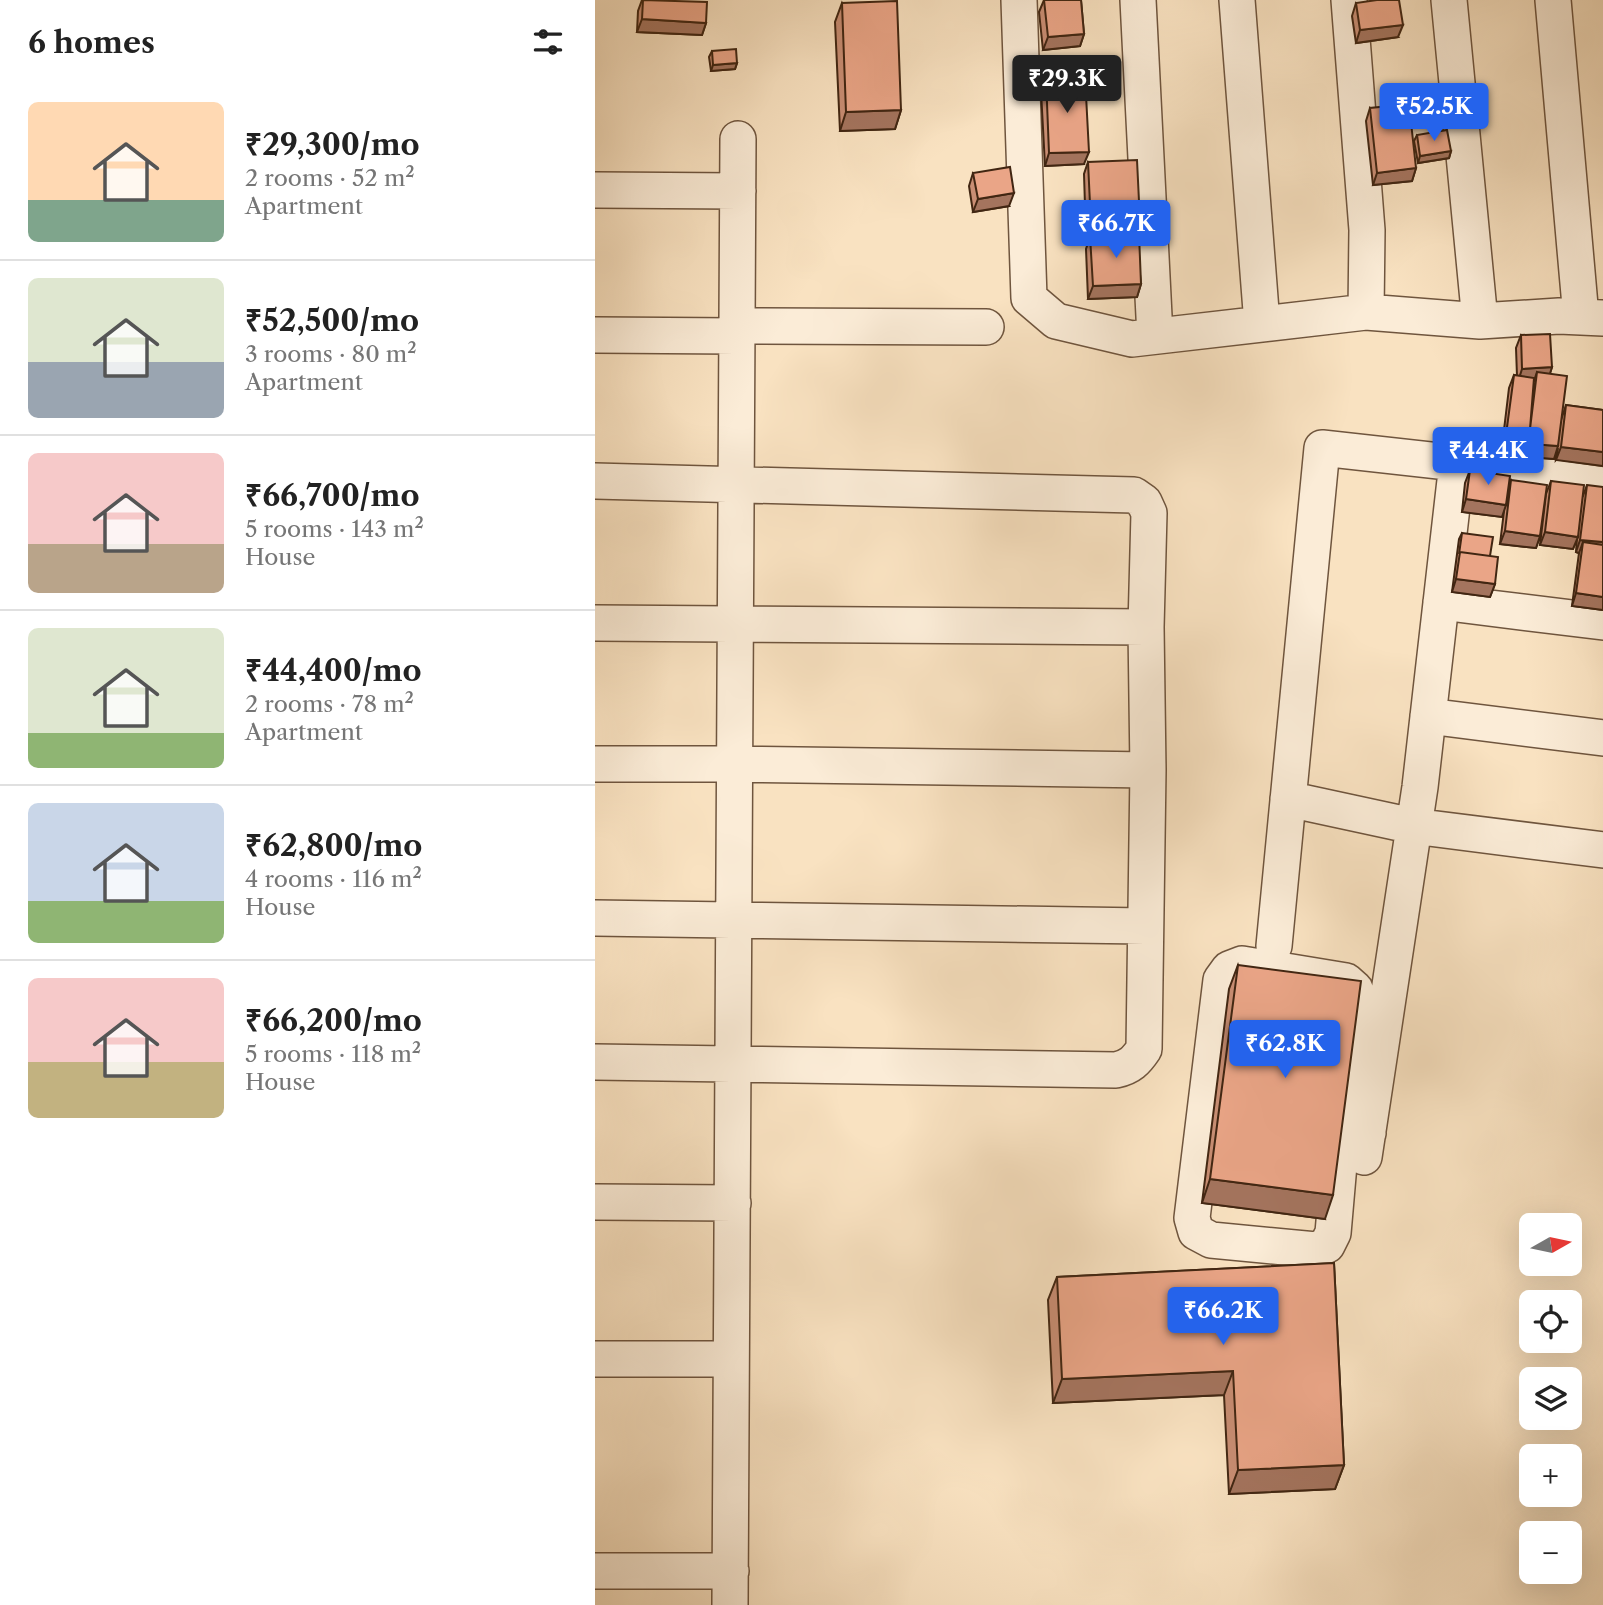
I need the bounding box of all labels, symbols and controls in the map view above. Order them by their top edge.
icon: filters [529,23,567,61]
text: 6 homes [28,24,155,61]
pin: ₹29.3K [1010,55,1124,115]
text: ₹29.3K [1028,64,1106,92]
pin: ₹52.5K [1377,83,1491,143]
text: ₹52.5K [1396,92,1472,120]
text: ₹29,300/mo [245,126,420,163]
icon: home [84,130,168,214]
text: 2 rooms · 52 m² [245,164,415,192]
text: Apartment [245,192,363,220]
pin: ₹66.7K [1059,201,1173,260]
text: ₹66.7K [1077,209,1155,237]
text: ₹52,500/mo [245,302,419,339]
icon: home [84,306,168,390]
text: 3 rooms · 80 m² [245,340,417,368]
text: Apartment [245,368,363,396]
pin: ₹44.4K [1431,428,1545,487]
text: ₹44.4K [1449,436,1527,464]
text: ₹66,700/mo [245,477,419,514]
icon: home [84,481,168,565]
text: 5 rooms · 143 m² [245,515,424,543]
text: House [245,543,315,571]
text: ₹44,400/mo [245,652,422,689]
icon: home [84,656,168,740]
text: 2 rooms · 78 m² [245,690,414,718]
text: Apartment [245,718,363,746]
text: ₹62,800/mo [245,827,422,864]
icon: home [84,831,168,915]
text: 4 rooms · 116 m² [245,865,422,893]
text: House [245,893,315,921]
text: ₹66,200/mo [245,1002,422,1039]
icon: home [84,1006,168,1090]
pin: ₹62.8K [1228,1020,1342,1080]
text: ₹62.8K [1245,1029,1325,1057]
text: 5 rooms · 118 m² [245,1040,421,1068]
text: House [245,1068,315,1096]
north arrow [1519,1213,1582,1276]
map controls [1519,1213,1582,1584]
pin: ₹66.2K [1166,1288,1280,1347]
button: locate [1519,1290,1582,1353]
text: ₹66.2K [1184,1296,1262,1324]
button: layers [1519,1367,1582,1430]
button: + [1519,1444,1582,1507]
button: − [1519,1521,1582,1584]

